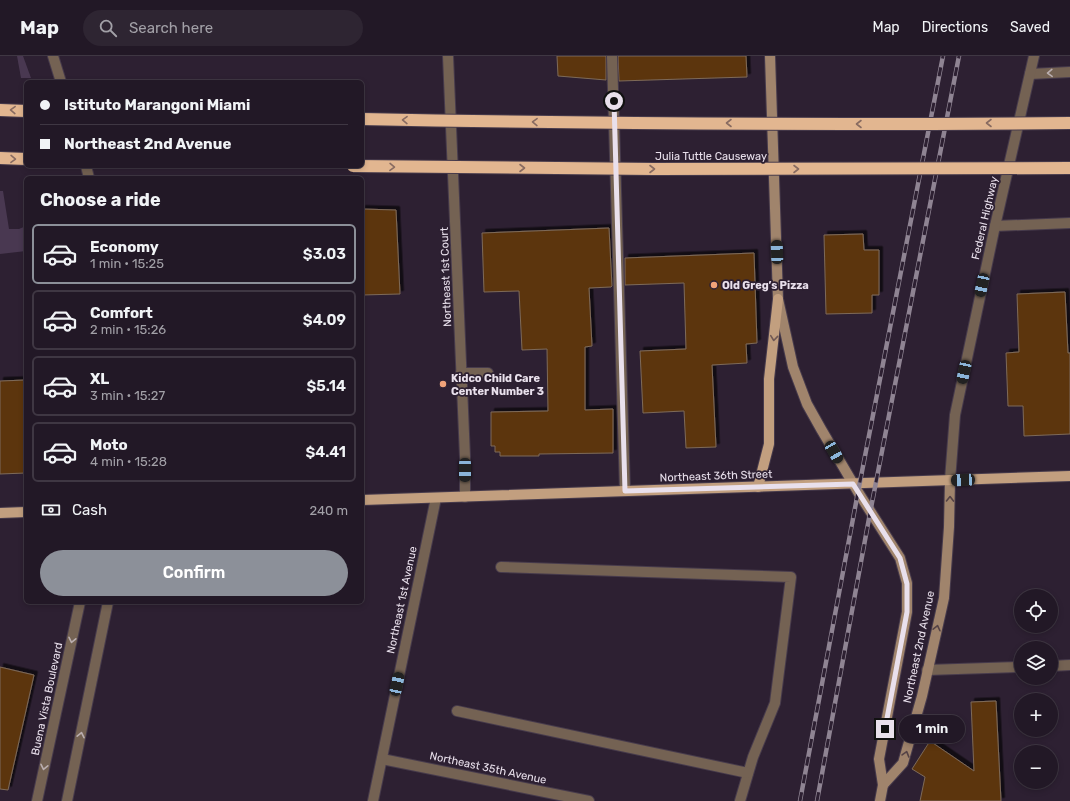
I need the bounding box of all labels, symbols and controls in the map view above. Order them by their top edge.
search box [83,10,363,46]
text: Map [20,16,59,39]
icon: search [97,17,119,39]
text: Search here [129,19,213,37]
text: Map [873,19,900,36]
text: Directions [922,19,988,36]
text: Saved [1010,19,1050,36]
one-way arrow [1047,69,1053,77]
route start [605,92,623,110]
text: Istituto Marangoni Miami [64,96,250,114]
one-way arrow [10,106,16,114]
one-way arrow [402,115,408,124]
one-way arrow [532,117,538,126]
one-way arrow [726,119,732,127]
one-way arrow [986,119,992,127]
one-way arrow [856,120,862,128]
text: Northeast 2nd Avenue [64,135,231,153]
street label: Julia Tuttle Causeway [655,150,767,163]
one-way arrow [10,154,16,163]
one-way arrow [389,163,395,171]
one-way arrow [519,164,525,172]
one-way arrow [649,165,655,173]
one-way arrow [793,165,799,173]
street label: Federal Highway [969,175,1001,261]
text: Choose a ride [40,189,161,211]
street label: Northeast 1st Court [438,226,454,327]
icon: car [42,236,78,272]
text: Economy [90,238,159,256]
car [771,240,783,264]
text: $3.03 [303,245,346,263]
text: 1 min · 15:25 [90,256,164,271]
car [974,272,990,298]
place label: Old Greg’s Pizza [722,279,809,292]
marker: Old Greg’s Pizza [709,280,719,290]
icon: car [42,302,78,338]
text: Comfort [90,304,153,322]
text: $4.09 [303,311,346,329]
text: 2 min · 15:26 [90,322,166,337]
one-way arrow [770,335,779,341]
car [956,359,972,385]
icon: car [42,368,78,404]
text: XL [90,370,109,388]
place label: Kidco Child Care Center Number 3 [451,372,544,398]
text: $5.14 [306,377,346,395]
marker: Kidco Child Care Center Number 3 [438,379,448,389]
text: 3 min · 15:27 [90,388,165,403]
icon: car [42,434,78,470]
text: Moto [90,436,128,454]
car [823,439,845,465]
text: $4.41 [305,443,346,461]
text: 4 min · 15:28 [90,454,167,469]
car [459,458,471,482]
street label: Northeast 36th Street [659,468,773,484]
car [951,473,975,487]
one-way arrow [946,496,954,502]
icon: cash [40,499,62,521]
text: Cash [72,501,107,519]
text: 240 m [309,503,348,518]
street label: Northeast 1st Avenue [384,545,420,655]
button: Confirm [40,550,348,596]
map controls [1014,589,1058,789]
button: locate [1014,589,1058,633]
street label: Northeast 2nd Avenue [901,590,937,704]
one-way arrow [932,625,940,631]
one-way arrow [68,637,76,643]
street label: Buena Vista Boulevard [29,641,65,757]
button: layers [1014,641,1058,685]
car [389,671,405,697]
button: + [1014,693,1058,737]
callout: 1 min [899,715,965,743]
route end [876,720,894,738]
text: 1 min [916,721,948,736]
one-way arrow [76,732,85,739]
button: − [1014,745,1058,789]
street label: Northeast 35th Avenue [428,749,548,787]
one-way arrow [901,751,909,757]
one-way arrow [41,764,49,770]

